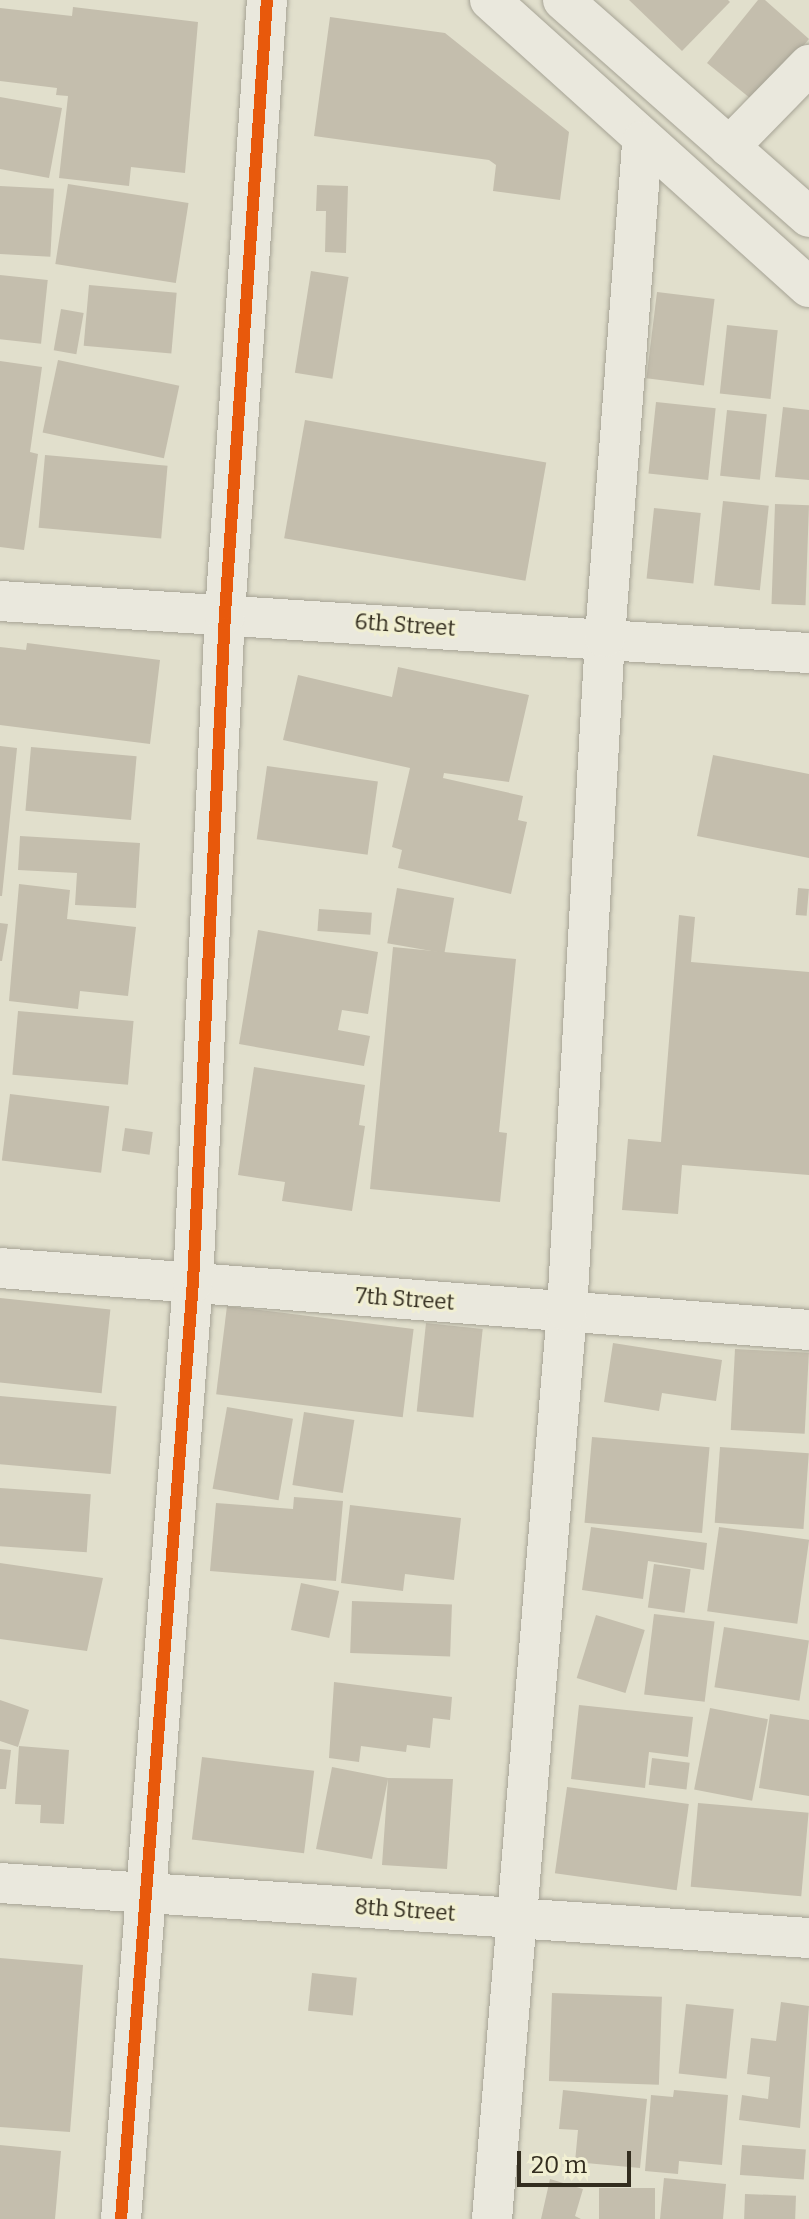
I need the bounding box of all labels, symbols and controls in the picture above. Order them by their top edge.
street label: 6th Street [354,608,456,642]
street label: 7th Street [355,1282,455,1316]
street label: 8th Street [354,1893,456,1927]
scale bar [521,2135,635,2185]
text: 20 m [531,2151,587,2179]

